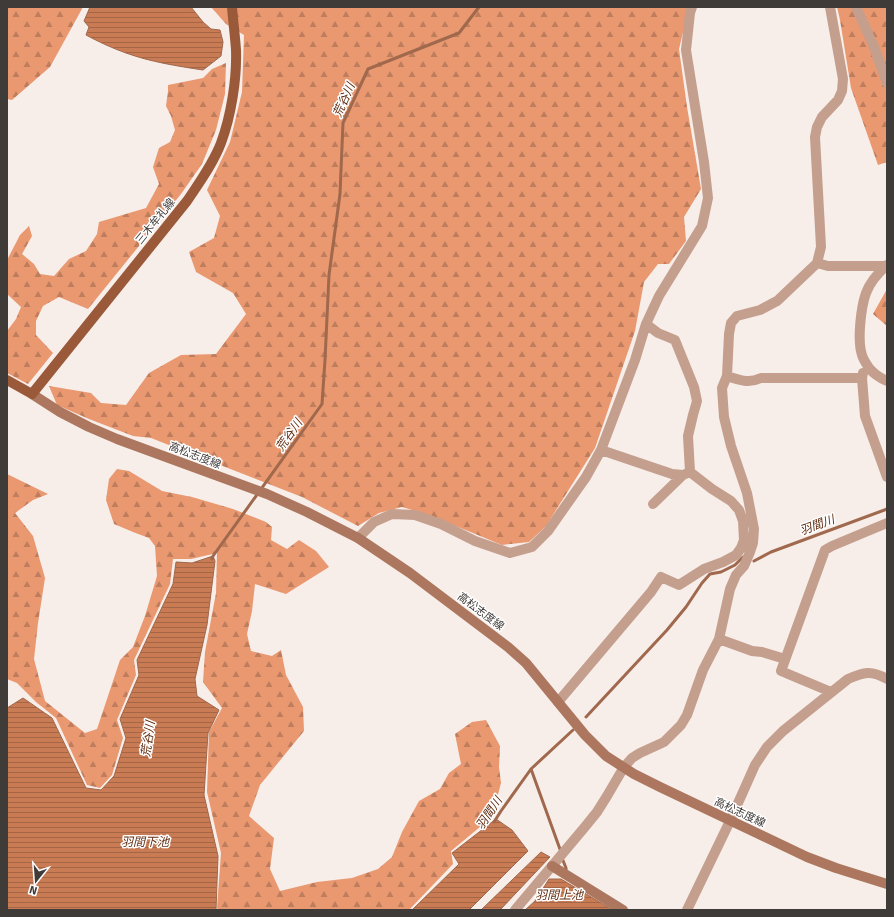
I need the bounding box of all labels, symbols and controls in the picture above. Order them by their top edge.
water label: 荒谷川 [330,79,359,120]
street label: 三木牟礼線 [133,196,178,247]
water label: 荒谷川 [273,415,307,454]
street label: 高松志度線 [167,440,223,471]
water label: 羽間川 [798,512,839,539]
street label: 高松志度線 [455,590,507,633]
water label: 荒谷川 [139,718,159,758]
water label: 羽間川 [473,793,507,832]
street label: 高松志度線 [712,795,767,830]
water label: 羽間下池 [121,835,170,850]
north arrow [16,861,56,901]
text: N [28,883,39,897]
water label: 羽間上池 [535,888,584,903]

